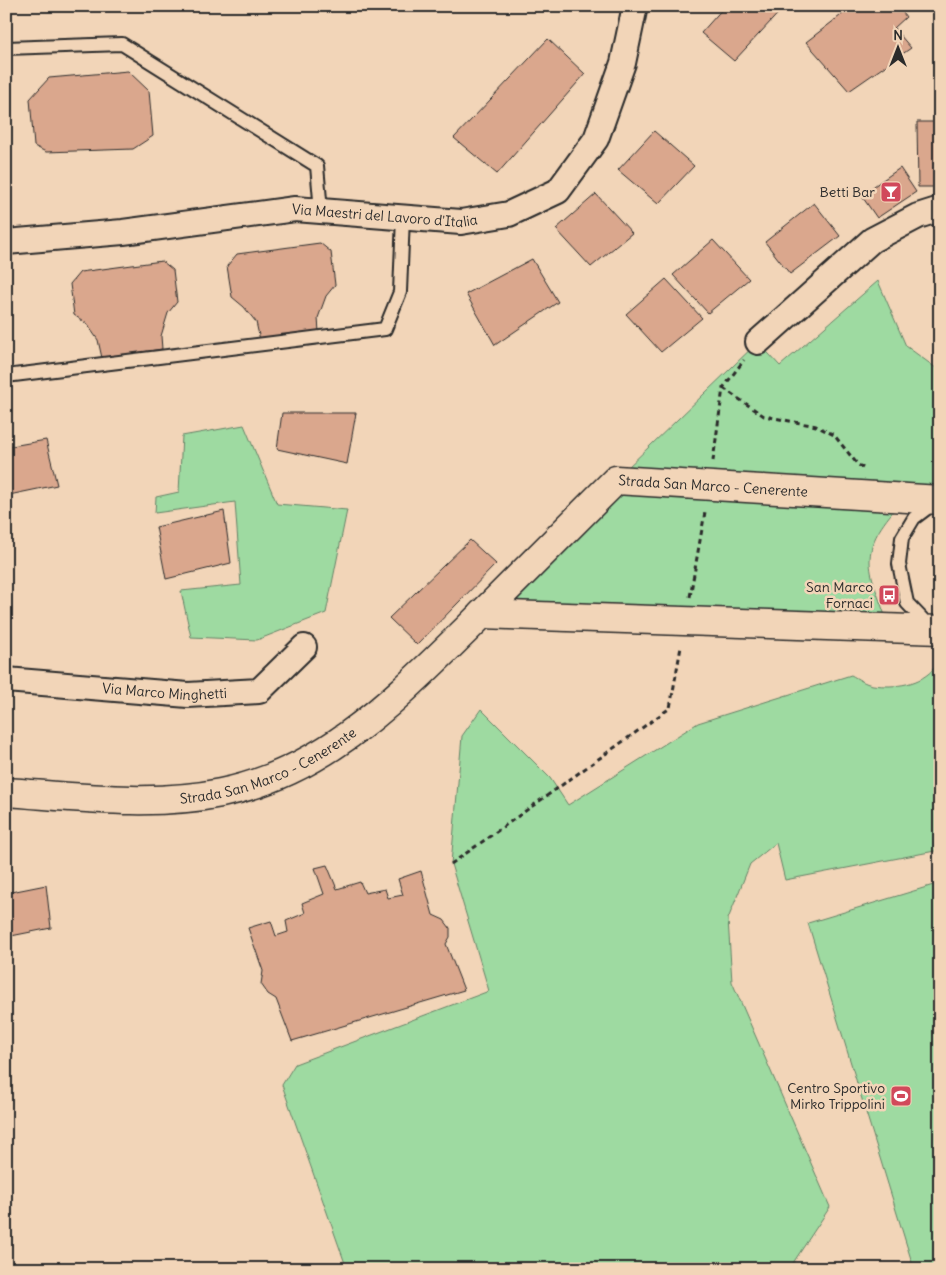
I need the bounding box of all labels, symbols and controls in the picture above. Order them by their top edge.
north arrow [874,22,924,72]
text: N [893,26,903,44]
bar icon: Betti Bar [879,180,903,204]
place label: Betti Bar [820,183,875,201]
street label: Via Maestri del Lavoro d'Italia [291,200,479,231]
street label: Strada San Marco - Cenerente [618,471,808,501]
place label: San Marco Fornaci [806,578,873,612]
bus stop icon: San Marco Fornaci [877,583,901,607]
street label: Via Marco Minghetti [101,679,227,704]
street label: Strada San Marco - Cenerente [179,724,360,808]
place label: Centro Sportivo Mirko Trippolini [787,1079,885,1113]
sports icon: Centro Sportivo Mirko Trippolini [889,1084,913,1108]

